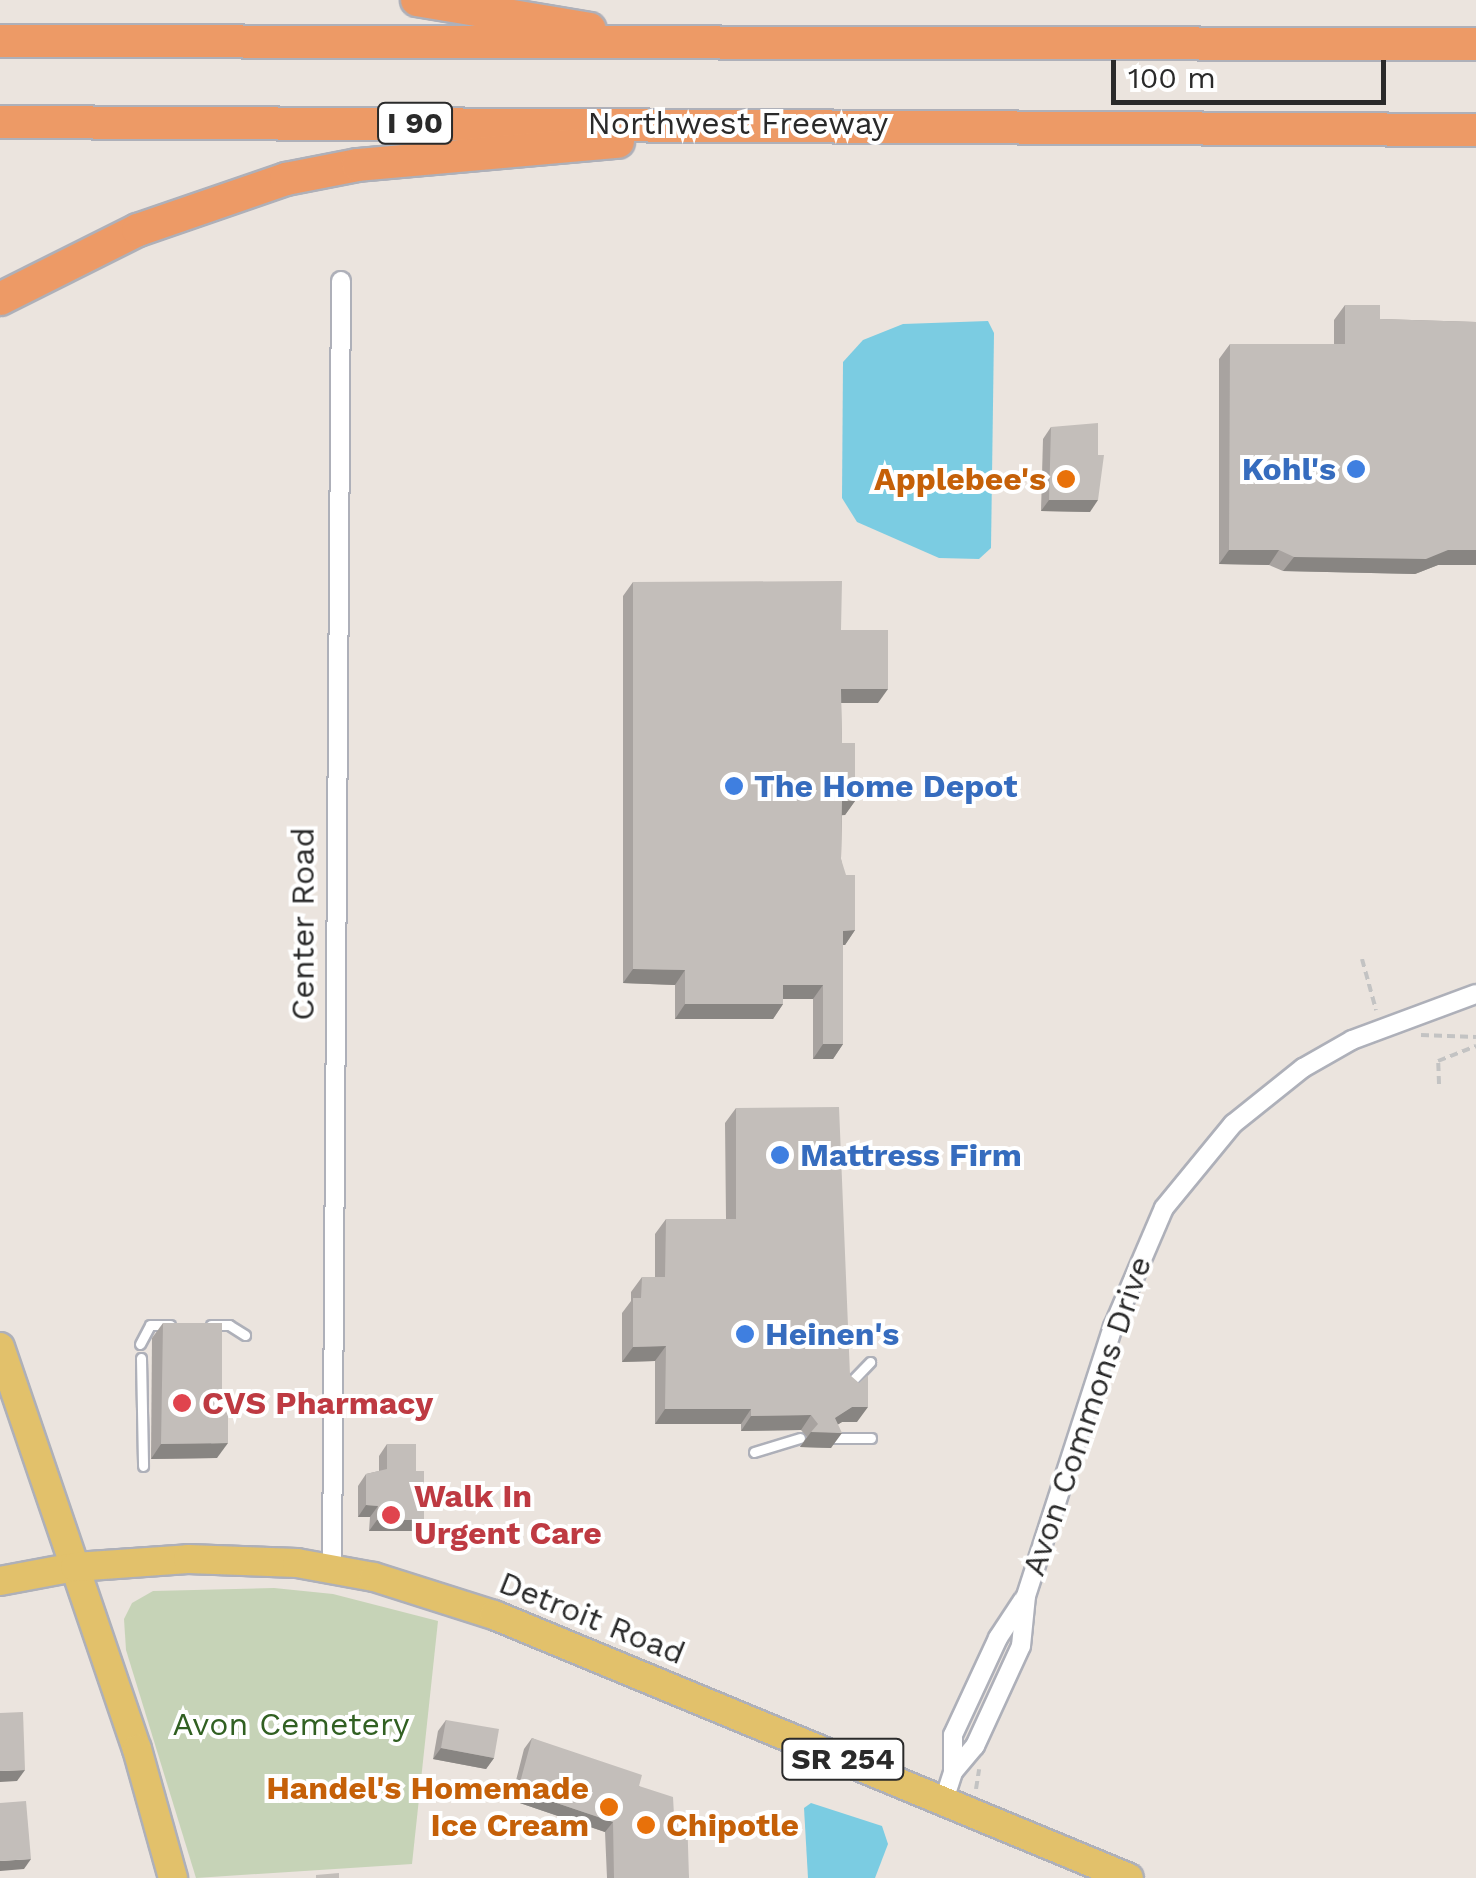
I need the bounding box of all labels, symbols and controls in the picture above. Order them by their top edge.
scale bar [1116,40,1391,102]
text: 100 m [1128,60,1216,95]
road number: I 90 [375,98,455,148]
street label: Northwest Freeway [588,104,888,142]
place label: Kohl's [1242,450,1336,488]
marker: Kohl's [1345,458,1367,480]
place label: Applebee's [874,460,1046,498]
marker: Applebee's [1055,468,1077,490]
place label: The Home Depot [754,767,1017,805]
marker: The Home Depot [723,775,745,797]
street label: Center Road [284,827,322,1021]
place label: Mattress Firm [800,1136,1022,1174]
marker: Mattress Firm [769,1144,791,1166]
street label: Avon Commons Drive [1014,1251,1160,1581]
place label: Heinen's [765,1315,899,1353]
marker: Heinen's [734,1323,756,1345]
place label: CVS Pharmacy [202,1384,433,1422]
marker: CVS Pharmacy [171,1392,193,1414]
place label: Walk In Urgent Care [414,1478,602,1553]
marker: Walk In Urgent Care [378,1502,404,1528]
street label: Detroit Road [493,1563,691,1673]
park label: Avon Cemetery [173,1705,409,1743]
road number: SR 254 [780,1734,906,1784]
place label: Handel's Homemade Ice Cream [266,1770,589,1845]
marker: Handel's Homemade Ice Cream [598,1796,620,1818]
place label: Chipotle [666,1806,799,1844]
marker: Chipotle [635,1814,657,1836]

